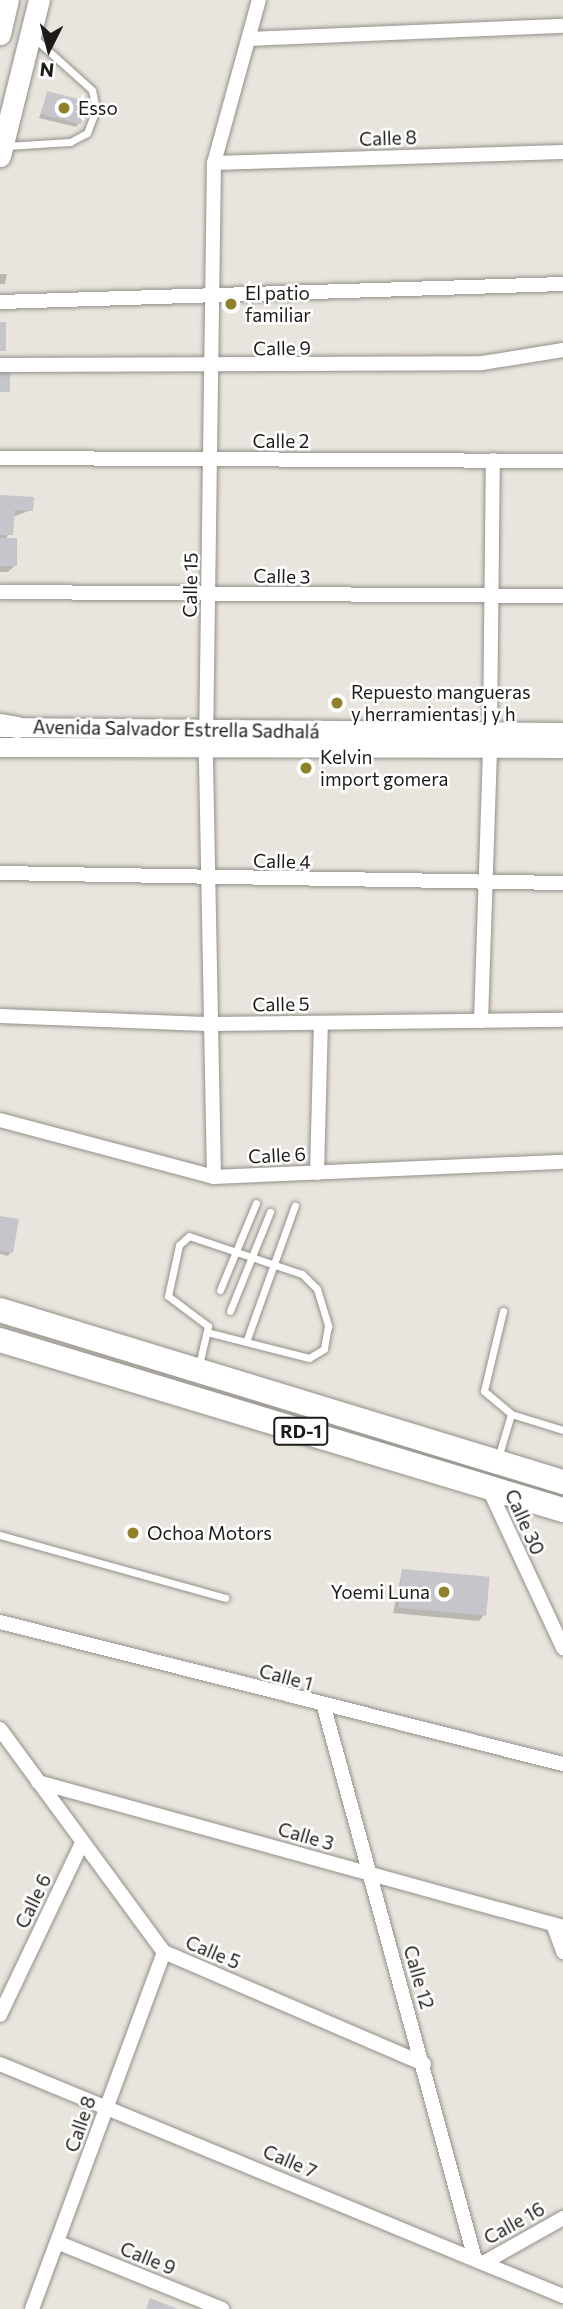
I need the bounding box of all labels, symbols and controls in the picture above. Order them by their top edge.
north arrow [14,14,84,84]
text: N [38,58,55,83]
place label: Esso [78,97,118,119]
marker: Esso [56,100,72,116]
street label: Calle 8 [359,126,417,150]
place label: El patio familiar [245,282,311,326]
marker: El patio familiar [223,296,239,312]
street label: Calle 9 [253,336,311,360]
street label: Calle 2 [253,430,309,452]
street label: Calle 15 [178,552,202,618]
street label: Calle 3 [253,564,311,588]
place label: Repuesto mangueras y herramientas j y h [351,681,531,725]
marker: Repuesto mangueras y herramientas j y h [329,695,345,711]
street label: Avenida Salvador Estrella Sadhalá [32,715,320,743]
place label: Kelvin import gomera [320,746,448,790]
marker: Kelvin import gomera [298,760,314,776]
street label: Calle 4 [253,849,311,873]
street label: Calle 5 [252,992,310,1016]
street label: Calle 6 [248,1142,306,1168]
road number: RD-1 [273,1416,329,1446]
street label: Calle 30 [500,1486,550,1558]
place label: Ochoa Motors [147,1522,272,1544]
marker: Ochoa Motors [125,1525,141,1541]
place label: Yoemi Luna [331,1581,430,1603]
marker: Yoemi Luna [436,1584,452,1600]
street label: Calle 1 [257,1659,315,1695]
street label: Calle 3 [275,1817,337,1855]
street label: Calle 6 [10,1870,56,1932]
street label: Calle 5 [182,1930,244,1974]
street label: Calle 12 [399,1943,439,2011]
street label: Calle 8 [60,2093,100,2155]
street label: Calle 7 [260,2140,320,2182]
street label: Calle 16 [480,2197,548,2249]
street label: Calle 9 [117,2237,179,2279]

